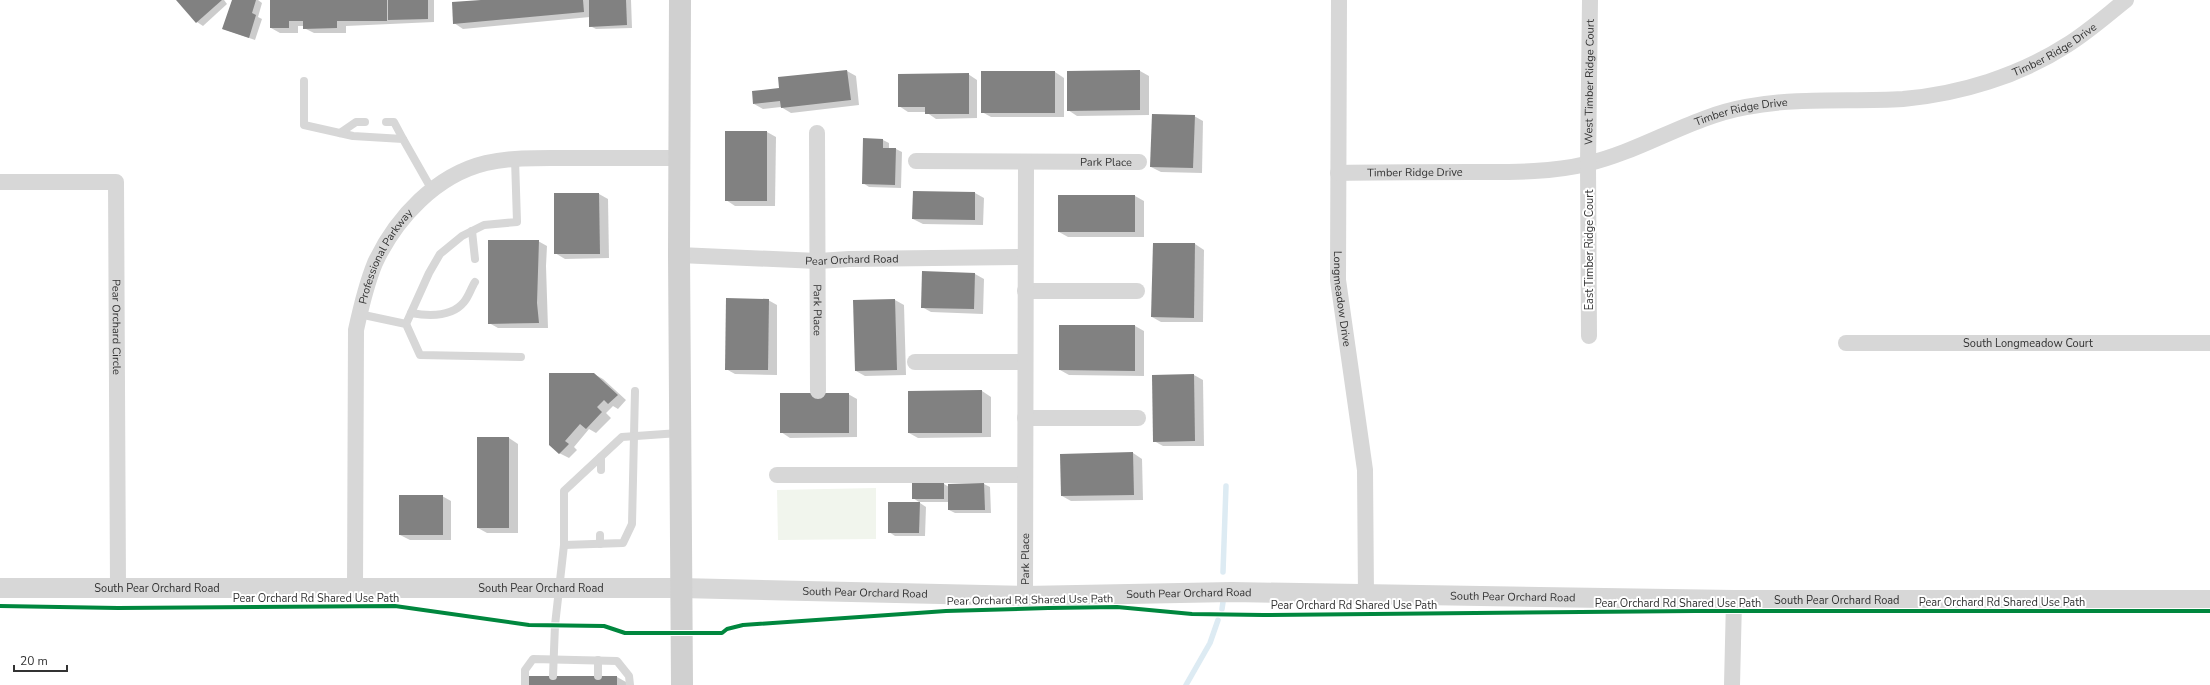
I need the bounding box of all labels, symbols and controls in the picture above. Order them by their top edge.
street label: West Timber Ridge Court [1581,19,1597,145]
street label: Timber Ridge Drive [2010,19,2100,80]
street label: Timber Ridge Drive [1692,94,1788,129]
street label: Park Place [1080,154,1132,169]
street label: Timber Ridge Drive [1367,165,1463,180]
street label: East Timber Ridge Court [1582,190,1597,310]
street label: Professional Parkway [355,205,416,306]
street label: Pear Orchard Road [805,251,899,269]
street label: Longmeadow Drive [1330,251,1355,348]
street label: Pear Orchard Circle [109,279,124,375]
street label: Park Place [810,284,825,336]
street label: South Longmeadow Court [1963,336,2093,351]
street label: Park Place [1018,533,1033,585]
street label: South Pear Orchard Road [94,581,220,596]
street label: South Pear Orchard Road [478,581,604,596]
street label: South Pear Orchard Road [802,583,928,601]
street label: South Pear Orchard Road [1126,584,1252,602]
street label: South Pear Orchard Road [1450,588,1576,605]
street label: Pear Orchard Rd Shared Use Path [233,591,399,606]
street label: Pear Orchard Rd Shared Use Path [947,591,1113,609]
street label: South Pear Orchard Road [1774,593,1900,608]
street label: Pear Orchard Rd Shared Use Path [1919,595,2085,610]
street label: Pear Orchard Rd Shared Use Path [1595,596,1761,611]
street label: Pear Orchard Rd Shared Use Path [1271,598,1437,613]
scale bar [14,647,67,673]
text: 20 m [20,653,48,669]

